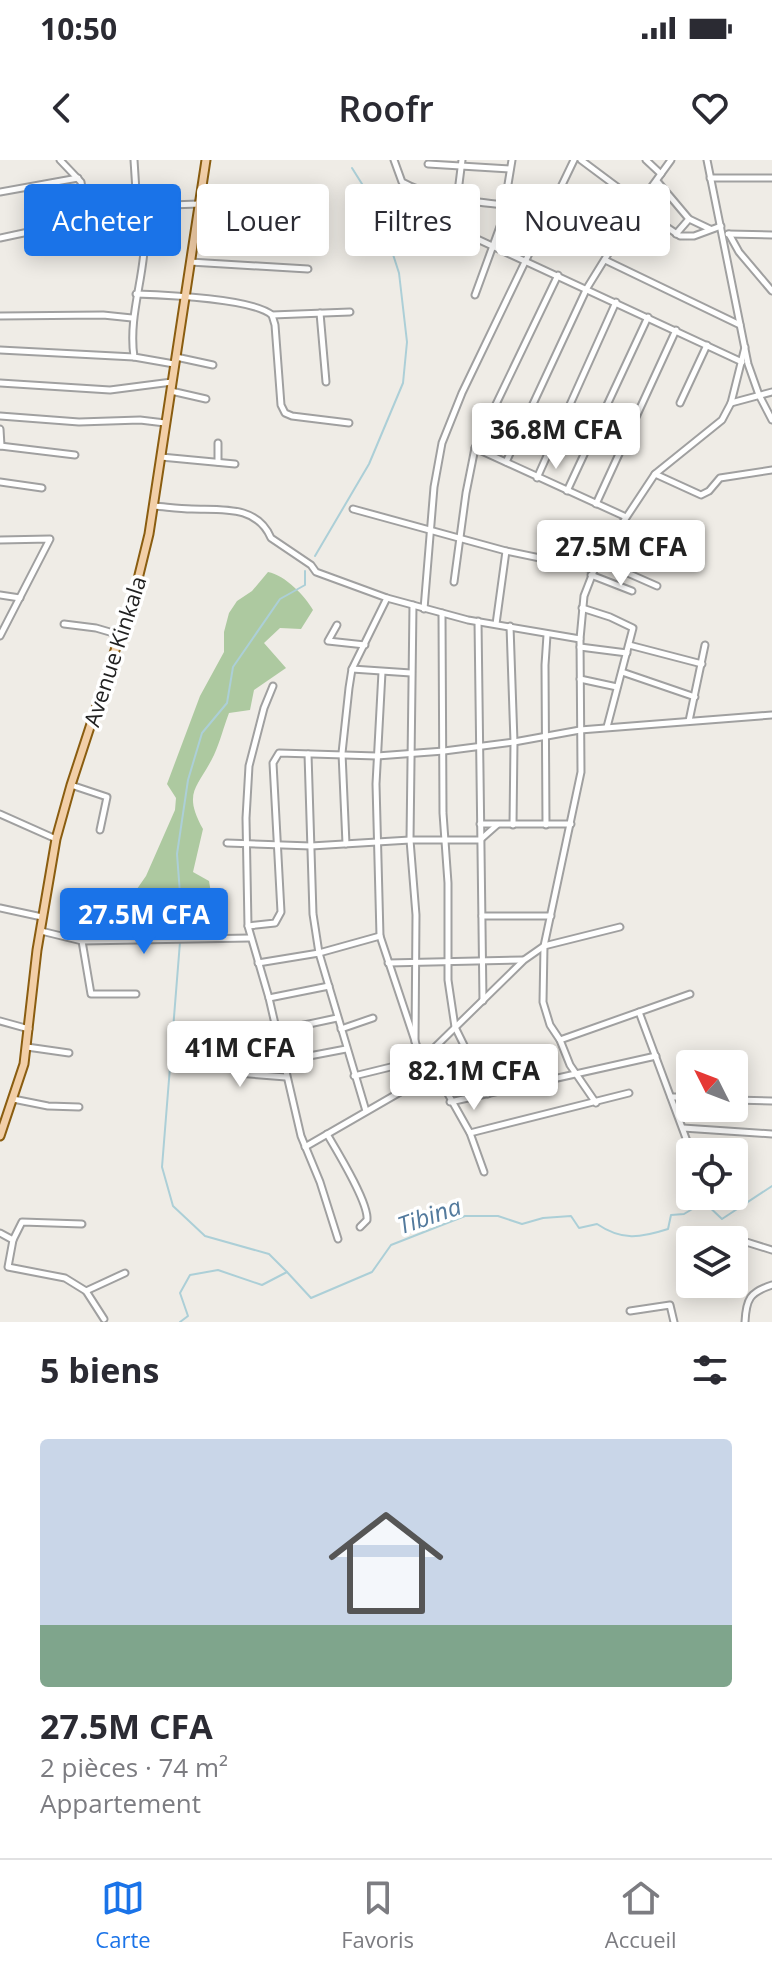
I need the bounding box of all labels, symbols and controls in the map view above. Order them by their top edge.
text: 10:50 [40,8,117,49]
text: Roofr [338,84,434,133]
icon: back [40,86,84,130]
icon: heart [688,86,732,130]
chip: Acheter [24,184,181,256]
chip: Louer [197,184,329,256]
chip: Filtres [345,184,480,256]
chip: Nouveau [496,184,670,256]
pin: 36.8M CFA [464,403,648,471]
text: 36.8M CFA [490,411,622,447]
pin: 27.5M CFA [529,520,713,588]
text: 27.5M CFA [555,528,687,564]
street label: Avenue Kinkala [76,572,152,730]
pin: 27.5M CFA [52,888,236,956]
text: 27.5M CFA [78,896,210,932]
pin: 41M CFA [166,1021,314,1089]
text: 41M CFA [185,1029,295,1065]
pin: 82.1M CFA [382,1044,566,1112]
north arrow [676,1050,748,1122]
map controls [676,1050,748,1298]
text: 82.1M CFA [408,1052,540,1088]
button: locate [676,1138,748,1210]
water label: Tibina [393,1189,466,1241]
button: layers [676,1226,748,1298]
text: 5 biens [40,1347,160,1393]
icon: filters [688,1348,732,1392]
icon: home [314,1491,458,1635]
text: 27.5M CFA [40,1703,213,1749]
text: 2 pièces · 74 m² [40,1749,228,1785]
text: Appartement [40,1785,201,1821]
tab: Carte [95,1876,151,1954]
tab: Favoris [341,1876,414,1954]
tab: Accueil [605,1876,677,1954]

